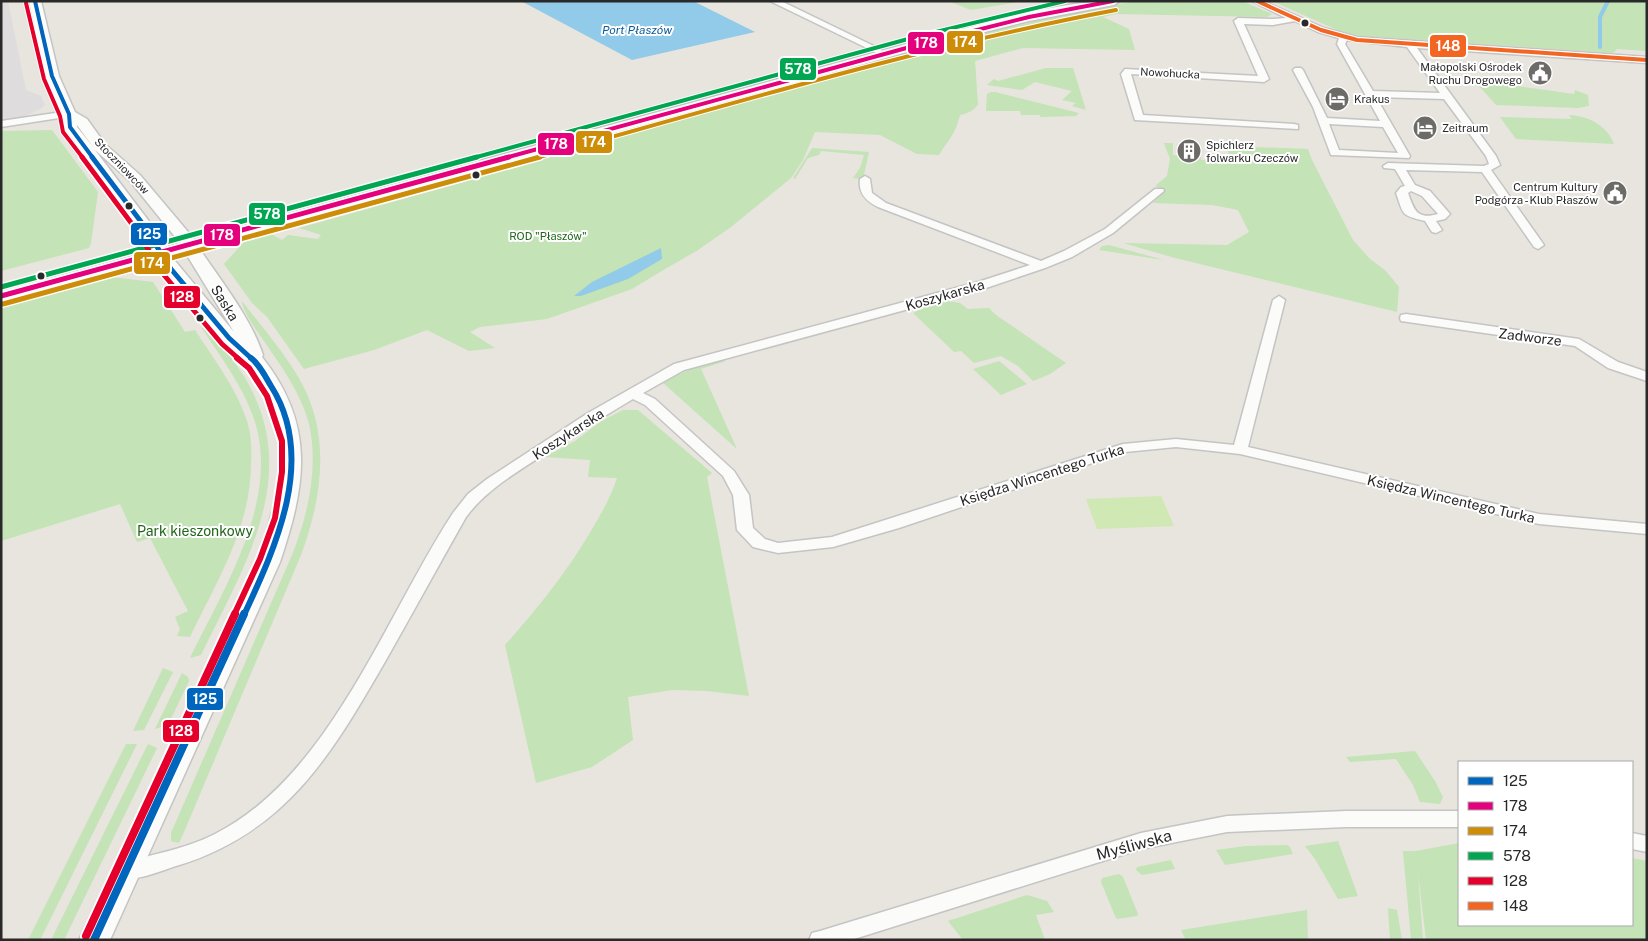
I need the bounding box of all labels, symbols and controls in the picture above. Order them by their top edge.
unlabelled marker [1300,18,1310,28]
water label: Port Płaszów [602,23,673,37]
line badge: 174 [946,30,984,54]
line badge: 178 [907,31,945,55]
text: 174 [953,34,977,50]
line badge: 148 [1429,34,1467,58]
text: 178 [914,35,938,51]
text: 148 [1436,38,1460,54]
line badge: 578 [779,57,817,81]
public building icon: Małopolski Ośrodek Ruchu Drogowego [1527,60,1553,86]
text: 578 [784,61,812,77]
place label: Małopolski Ośrodek Ruchu Drogowego [1420,61,1522,86]
street label: Nowohucka [1140,65,1200,81]
hotel icon: Krakus [1324,86,1350,112]
place label: Krakus [1354,93,1390,105]
hotel icon: Zeitraum [1412,115,1438,141]
place label: Zeitraum [1442,122,1488,134]
line badge: 174 [575,130,613,154]
line badge: 178 [537,132,575,156]
text: 174 [582,134,606,150]
street label: Stoczniowców [92,136,152,197]
text: 178 [544,136,568,152]
building icon: Spichlerz folwarku Czeczów [1176,138,1202,164]
place label: Spichlerz folwarku Czeczów [1206,139,1299,164]
unlabelled marker [471,170,481,180]
public building icon: Centrum Kultury Podgórza - Klub Płaszów [1602,180,1628,206]
place label: Centrum Kultury Podgórza - Klub Płaszów [1475,181,1598,206]
unlabelled marker [124,201,134,211]
line badge: 578 [248,202,286,226]
text: 578 [253,206,281,222]
line badge: 125 [130,222,168,246]
line badge: 178 [203,223,241,247]
text: 125 [137,226,161,242]
text: 178 [210,227,234,243]
park label: ROD "Płaszów" [509,230,587,242]
line badge: 174 [133,251,171,275]
text: 174 [140,255,164,271]
unlabelled marker [36,271,46,281]
street label: Koszykarska [904,276,986,314]
street label: Saska [208,282,242,324]
line badge: 128 [163,285,201,309]
text: 128 [170,289,194,305]
unlabelled marker [195,313,205,323]
street label: Zadworze [1497,325,1563,349]
street label: Koszykarska [529,405,607,463]
street label: Księdza Wincentego Turka [958,441,1126,509]
street label: Księdza Wincentego Turka [1366,472,1536,526]
park label: Park kieszonkowy [137,523,254,539]
line badge: 125 [186,687,224,711]
text: 125 [193,691,217,707]
line badge: 128 [162,719,200,743]
text: 128 [169,723,193,739]
legend [1458,761,1633,926]
text: 125 [1503,772,1528,789]
text: 178 [1503,797,1528,814]
text: 174 [1503,822,1527,839]
street label: Myśliwska [1094,826,1174,864]
text: 578 [1503,847,1531,864]
text: 128 [1503,872,1528,889]
text: 148 [1503,897,1528,914]

